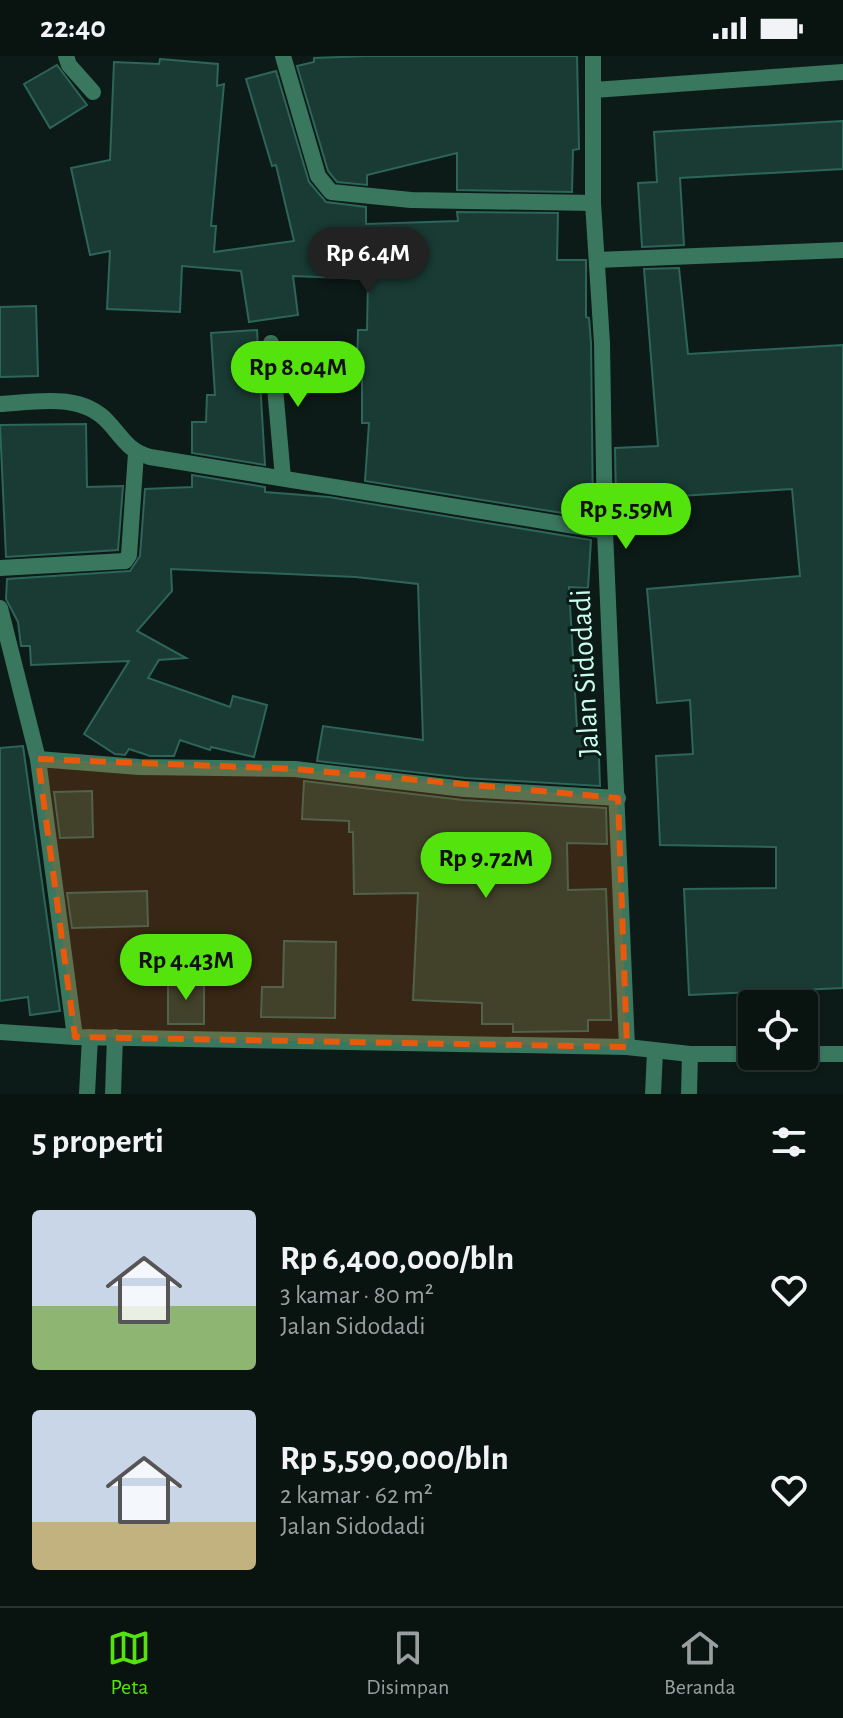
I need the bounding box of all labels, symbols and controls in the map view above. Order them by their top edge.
text: 22:40 [40,13,106,43]
pin: Rp 6.4M [294,227,442,295]
text: Rp 6.4M [326,240,410,266]
pin: Rp 8.04M [215,341,381,409]
text: Rp 8.04M [249,354,347,380]
pin: Rp 5.59M [543,483,709,551]
text: Rp 5.59M [579,496,673,522]
street label: Jalan Sidodadi [566,588,604,758]
pin: Rp 9.72M [403,832,569,900]
text: Rp 9.72M [439,845,533,871]
pin: Rp 4.43M [103,934,269,1002]
text: Rp 4.43M [138,947,234,973]
map controls [738,990,818,1070]
button: locate [738,990,818,1070]
icon: filters [767,1120,811,1164]
text: 5 properti [32,1125,164,1159]
icon: home [96,1242,192,1338]
text: Rp 6,400,000/bln [280,1242,514,1276]
icon: heart [767,1268,811,1312]
text: 3 kamar · 80 m² [280,1282,434,1308]
text: Jalan Sidodadi [280,1313,425,1339]
icon: home [96,1442,192,1538]
text: Rp 5,590,000/bln [280,1442,509,1476]
icon: heart [767,1468,811,1512]
text: 2 kamar · 62 m² [280,1482,433,1508]
text: Jalan Sidodadi [280,1513,425,1539]
tab: Peta [107,1626,151,1700]
tab: Disimpan [366,1626,449,1700]
tab: Beranda [664,1626,736,1700]

